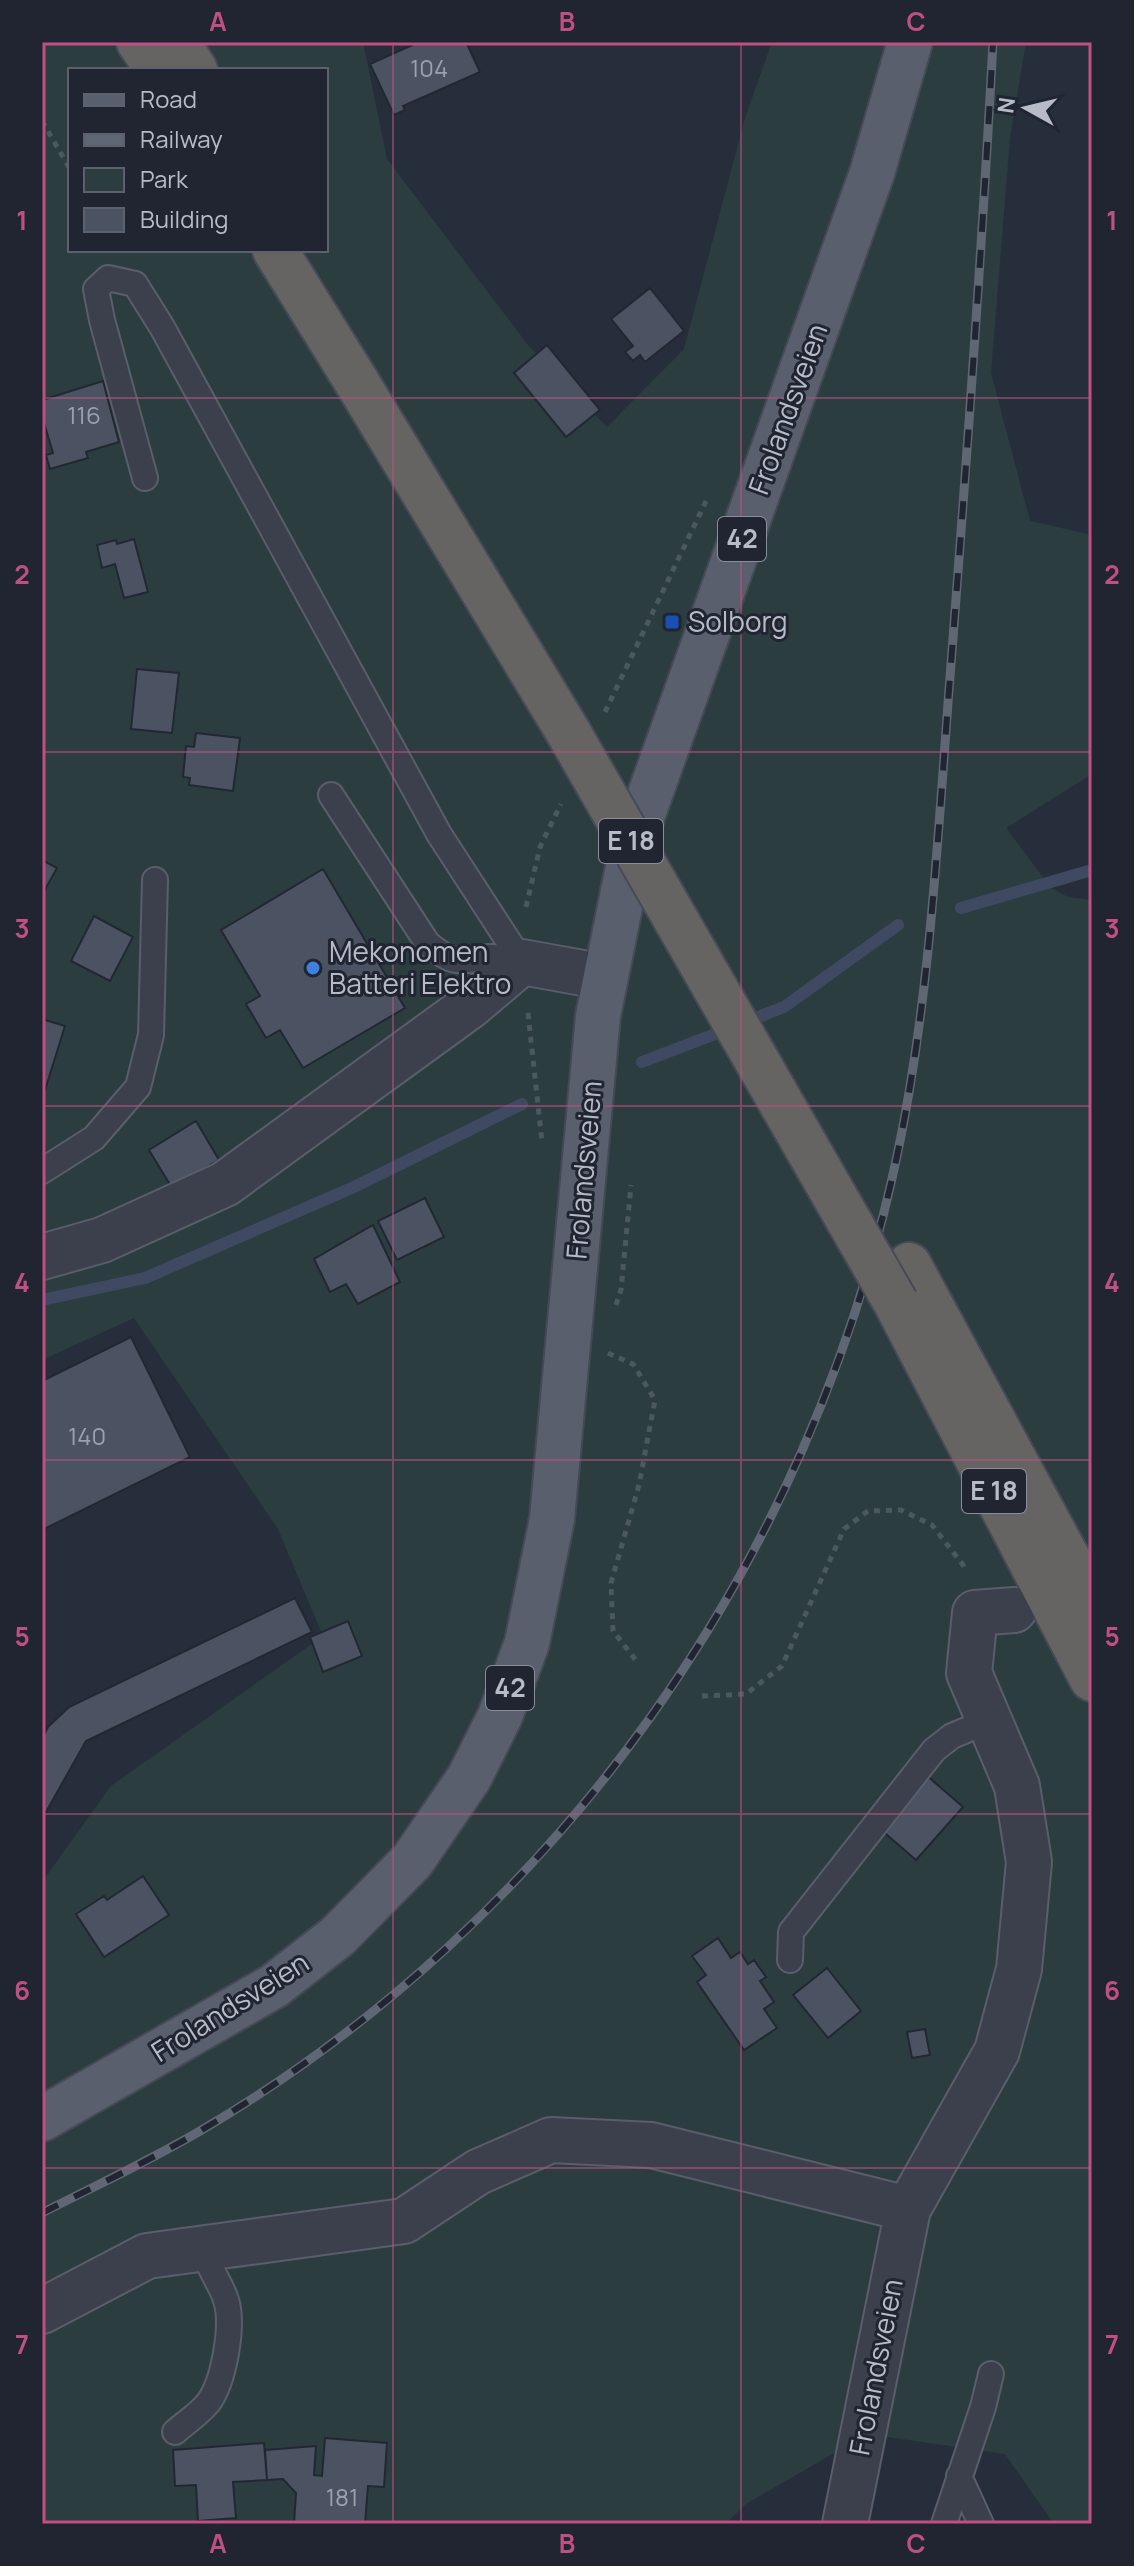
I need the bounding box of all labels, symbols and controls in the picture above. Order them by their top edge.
text: A [209,3,227,39]
text: B [559,3,575,39]
text: C [906,3,926,39]
house number: 104 [410,51,448,84]
legend [68,68,328,252]
north arrow [986,68,1066,148]
text: Road [140,82,197,115]
text: N [990,95,1022,115]
text: Railway [140,122,223,155]
text: Park [140,162,189,195]
text: 1 [16,202,28,238]
text: Building [140,202,228,235]
text: 1 [1106,202,1118,238]
street label: Frolandsveien [739,318,836,499]
house number: 116 [67,398,101,431]
road number: 42 [718,517,766,561]
text: 2 [14,556,30,592]
text: 2 [1104,556,1120,592]
place label: Solborg [688,602,788,640]
marker: Solborg [663,613,681,631]
road number: E 18 [599,819,663,863]
text: 3 [14,910,30,946]
text: 3 [1104,910,1120,946]
place label: Mekonomen Batteri Elektro [329,932,511,1002]
marker: Mekonomen Batteri Elektro [304,959,322,977]
street label: Frolandsveien [556,1079,610,1261]
text: 4 [14,1264,30,1300]
text: 4 [1104,1264,1120,1300]
house number: 140 [68,1419,106,1452]
road number: E 18 [962,1469,1026,1513]
text: 5 [14,1618,30,1654]
text: 5 [1104,1618,1120,1654]
road number: 42 [486,1666,534,1710]
street label: Frolandsveien [144,1943,315,2070]
text: 6 [14,1972,30,2008]
text: 6 [1104,1972,1120,2008]
street label: Frolandsveien [839,2275,911,2458]
text: 7 [15,2326,29,2362]
text: 7 [1105,2326,1119,2362]
house number: 181 [326,2480,358,2513]
text: A [209,2525,227,2561]
text: B [559,2525,575,2561]
text: C [906,2525,926,2561]

